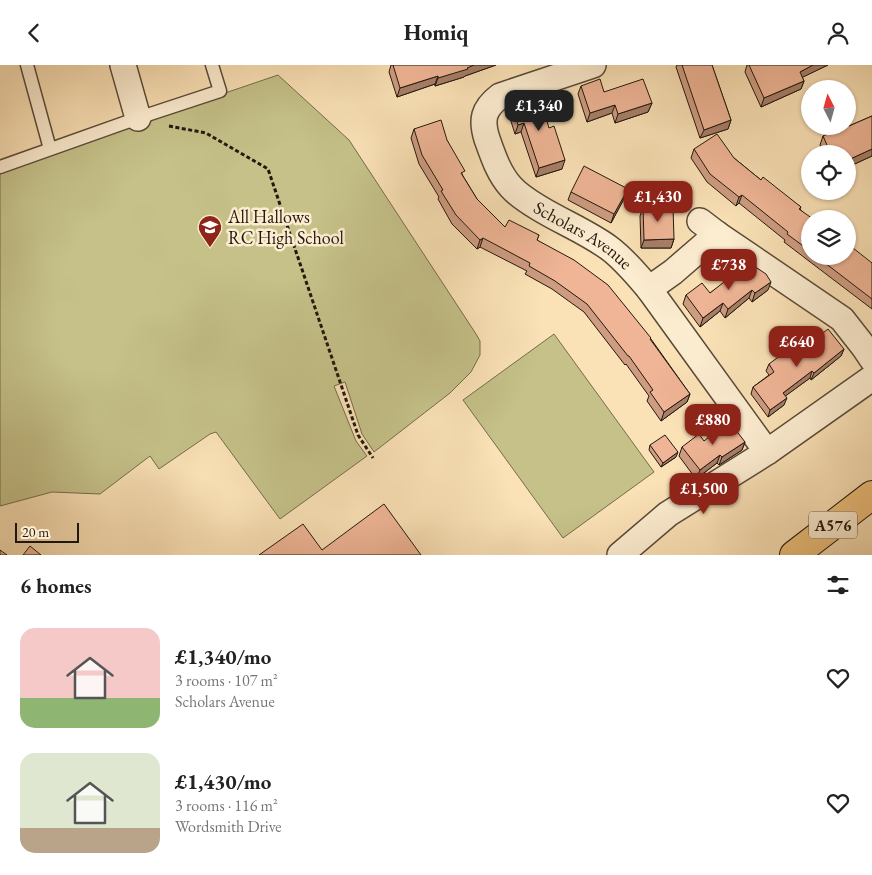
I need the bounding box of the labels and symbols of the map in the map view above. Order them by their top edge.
north arrow [801,80,856,135]
pin: £1,340 [498,89,580,132]
pin: £1,430 [617,181,699,223]
street label: Scholars Avenue [530,195,638,274]
place label: All Hallows RC High School [227,205,344,249]
school or university icon: All Hallows RC High School [197,214,223,248]
pin: £738 [699,249,759,291]
pin: £640 [767,325,827,368]
pin: £880 [683,403,743,446]
pin: £1,500 [663,473,745,515]
road number: A576 [809,511,857,539]
scale bar [15,520,79,543]

